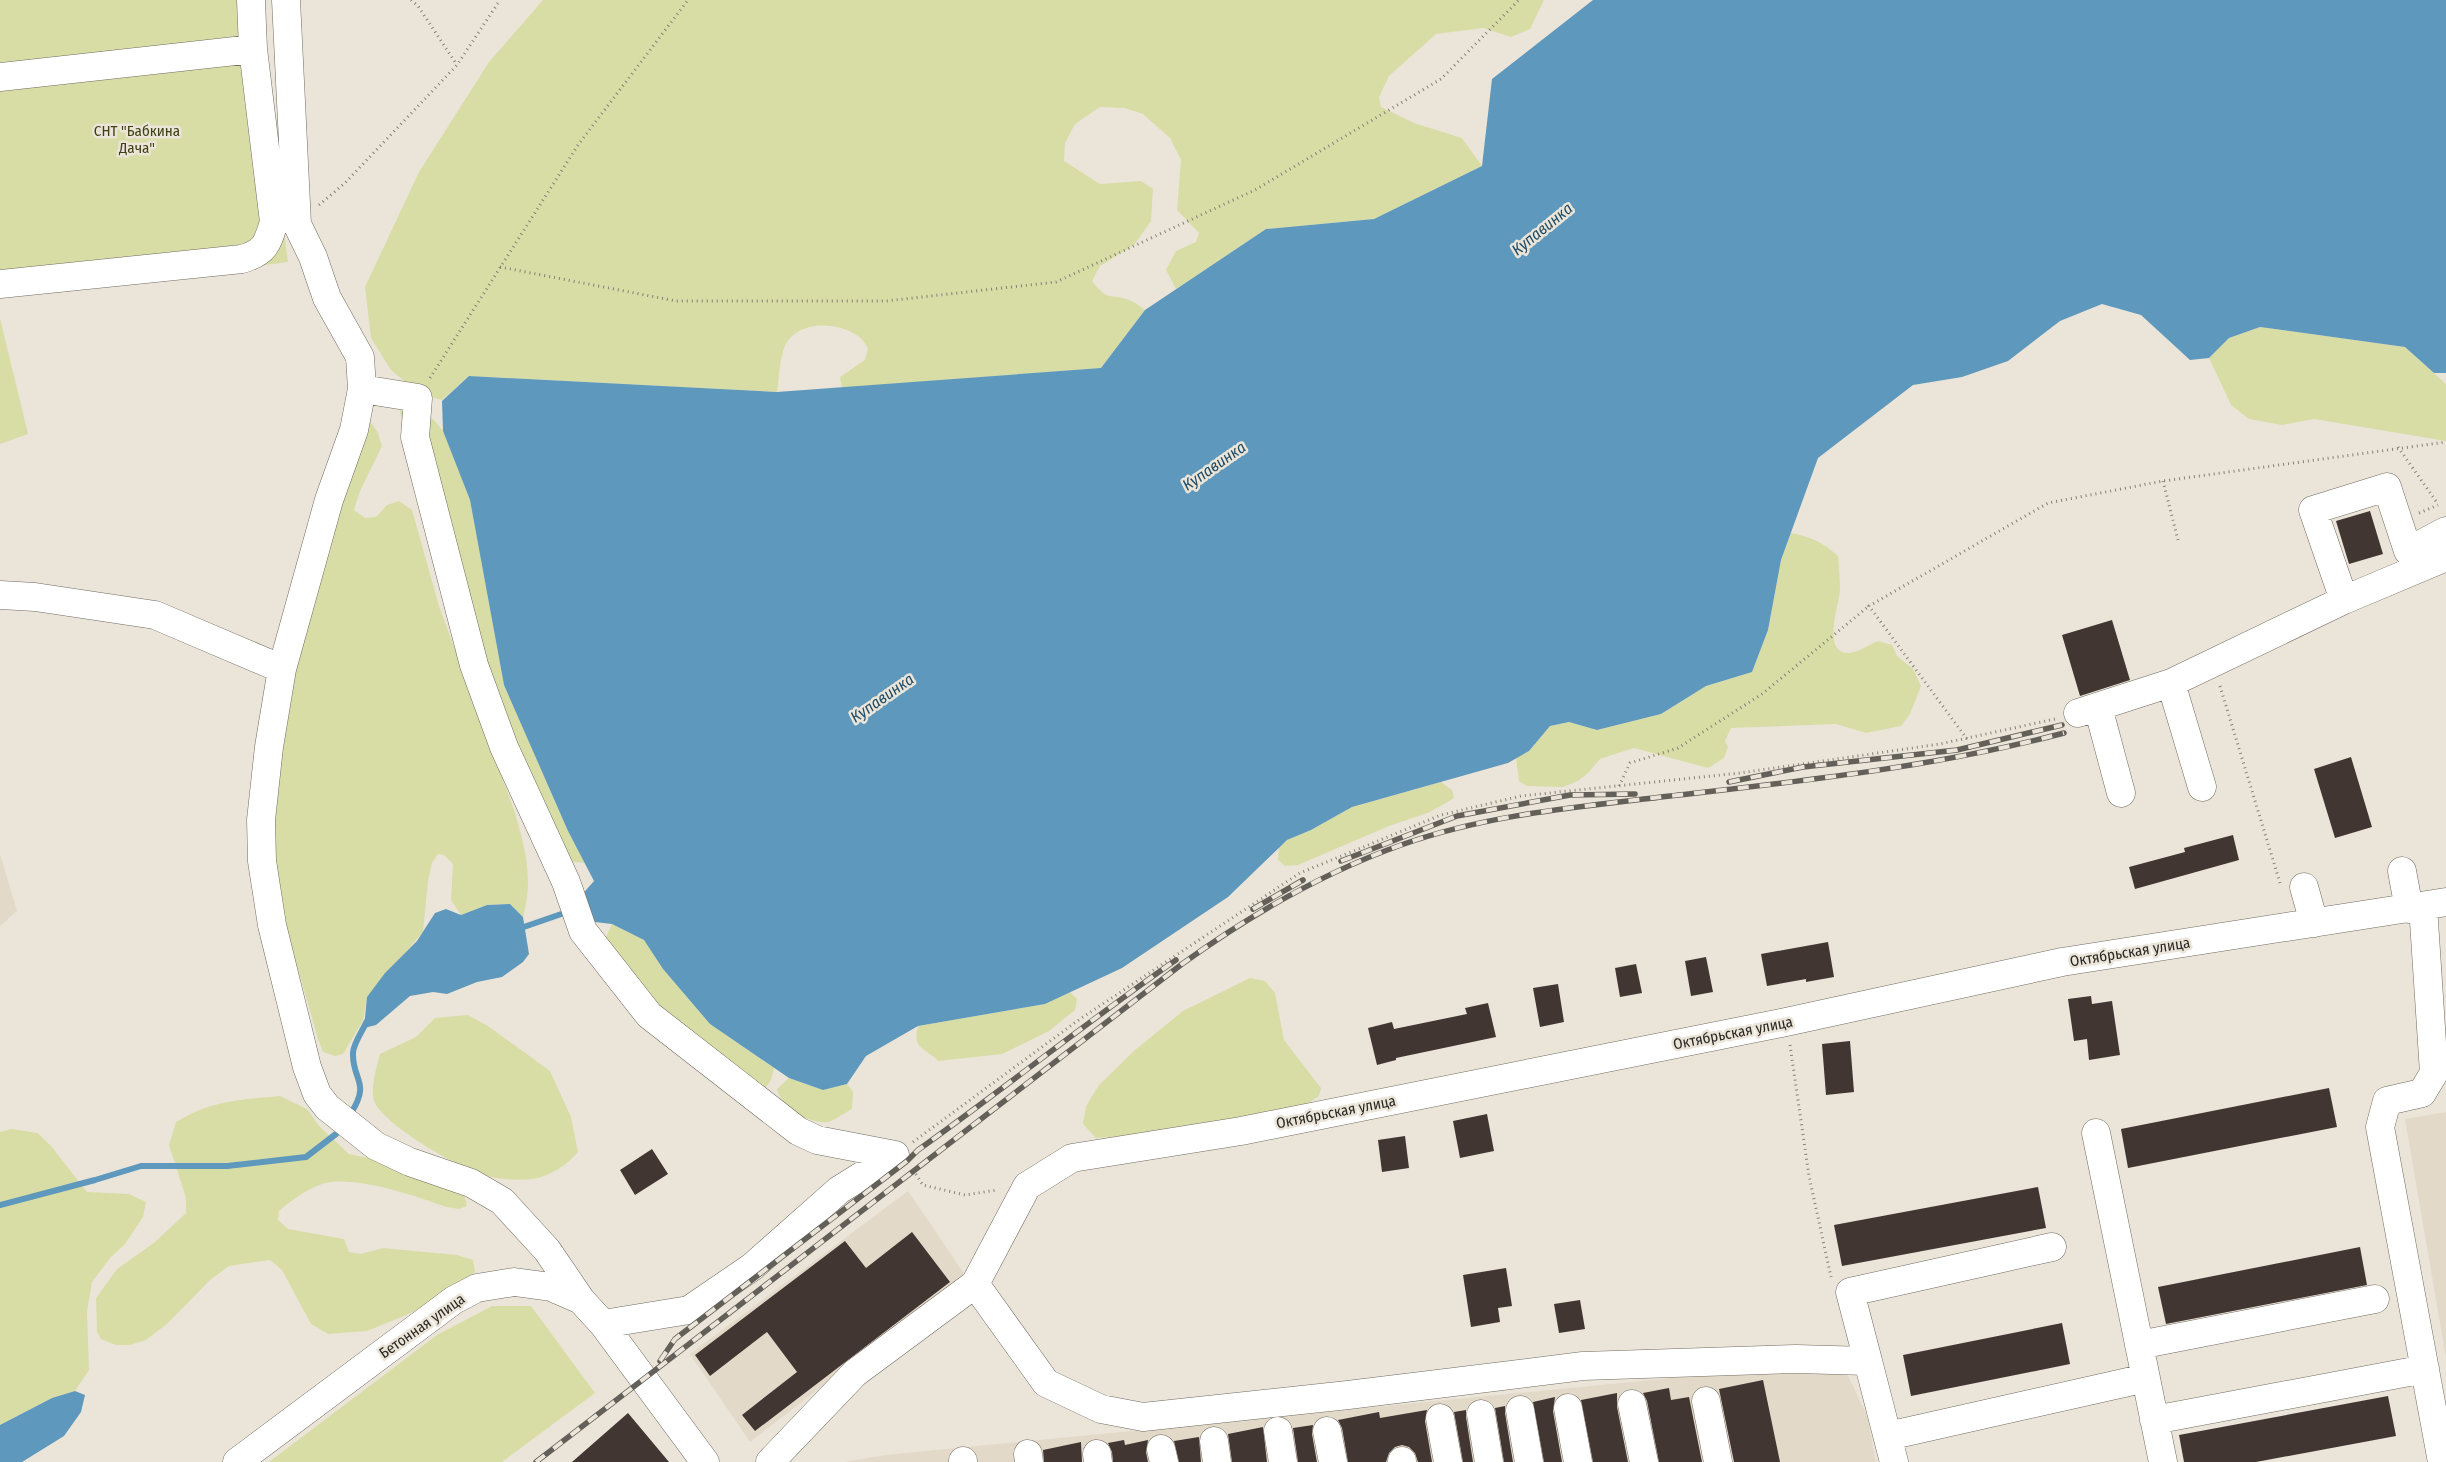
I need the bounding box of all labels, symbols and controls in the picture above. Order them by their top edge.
park label: СНТ "Бабкина Дача" [94,122,180,157]
water label: Купавинка [1508,199,1576,259]
water label: Купавинка [1179,437,1249,495]
water label: Купавинка [847,669,917,727]
street label: Октябрьская улица [2069,934,2191,970]
street label: Октябрьская улица [1672,1013,1794,1053]
street label: Октябрьская улица [1275,1092,1397,1132]
street label: Бетонная улица [376,1290,468,1362]

